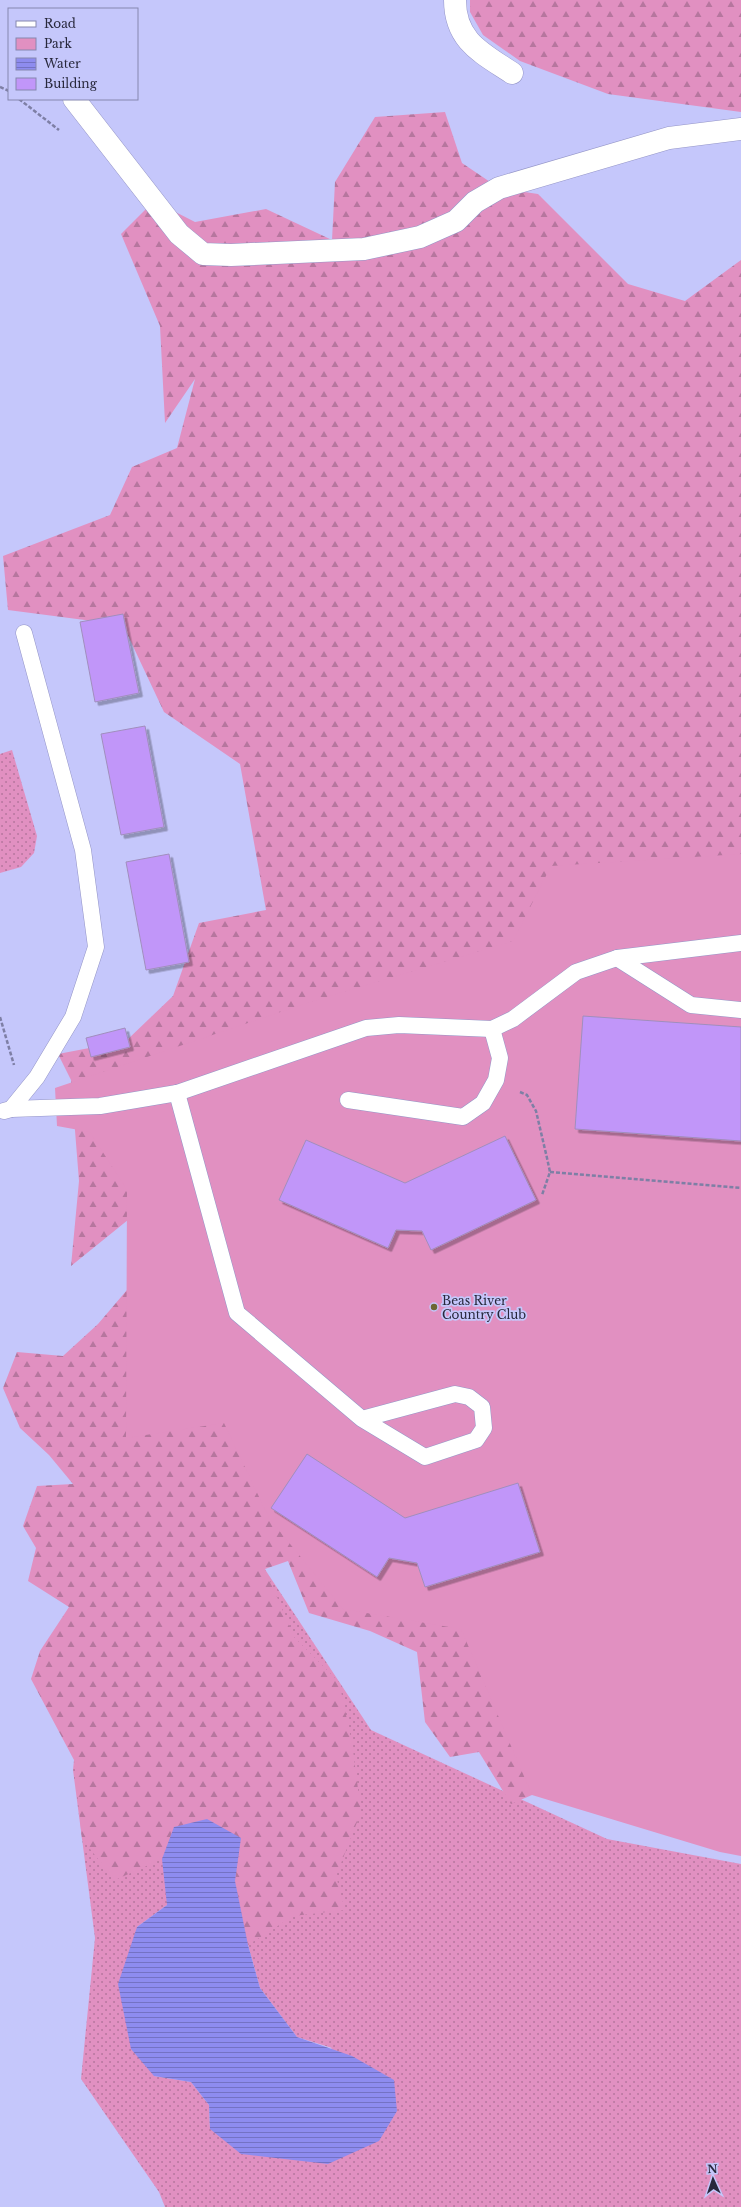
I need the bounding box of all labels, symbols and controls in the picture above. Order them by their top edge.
legend [8,8,138,100]
text: Road [44,16,76,31]
text: Park [44,36,72,51]
text: Water [43,56,81,71]
text: Building [44,76,98,91]
place label: Beas River Country Club [442,1293,526,1322]
marker: Beas River Country Club [429,1302,439,1312]
north arrow [693,2159,733,2199]
text: N [707,2162,719,2176]

